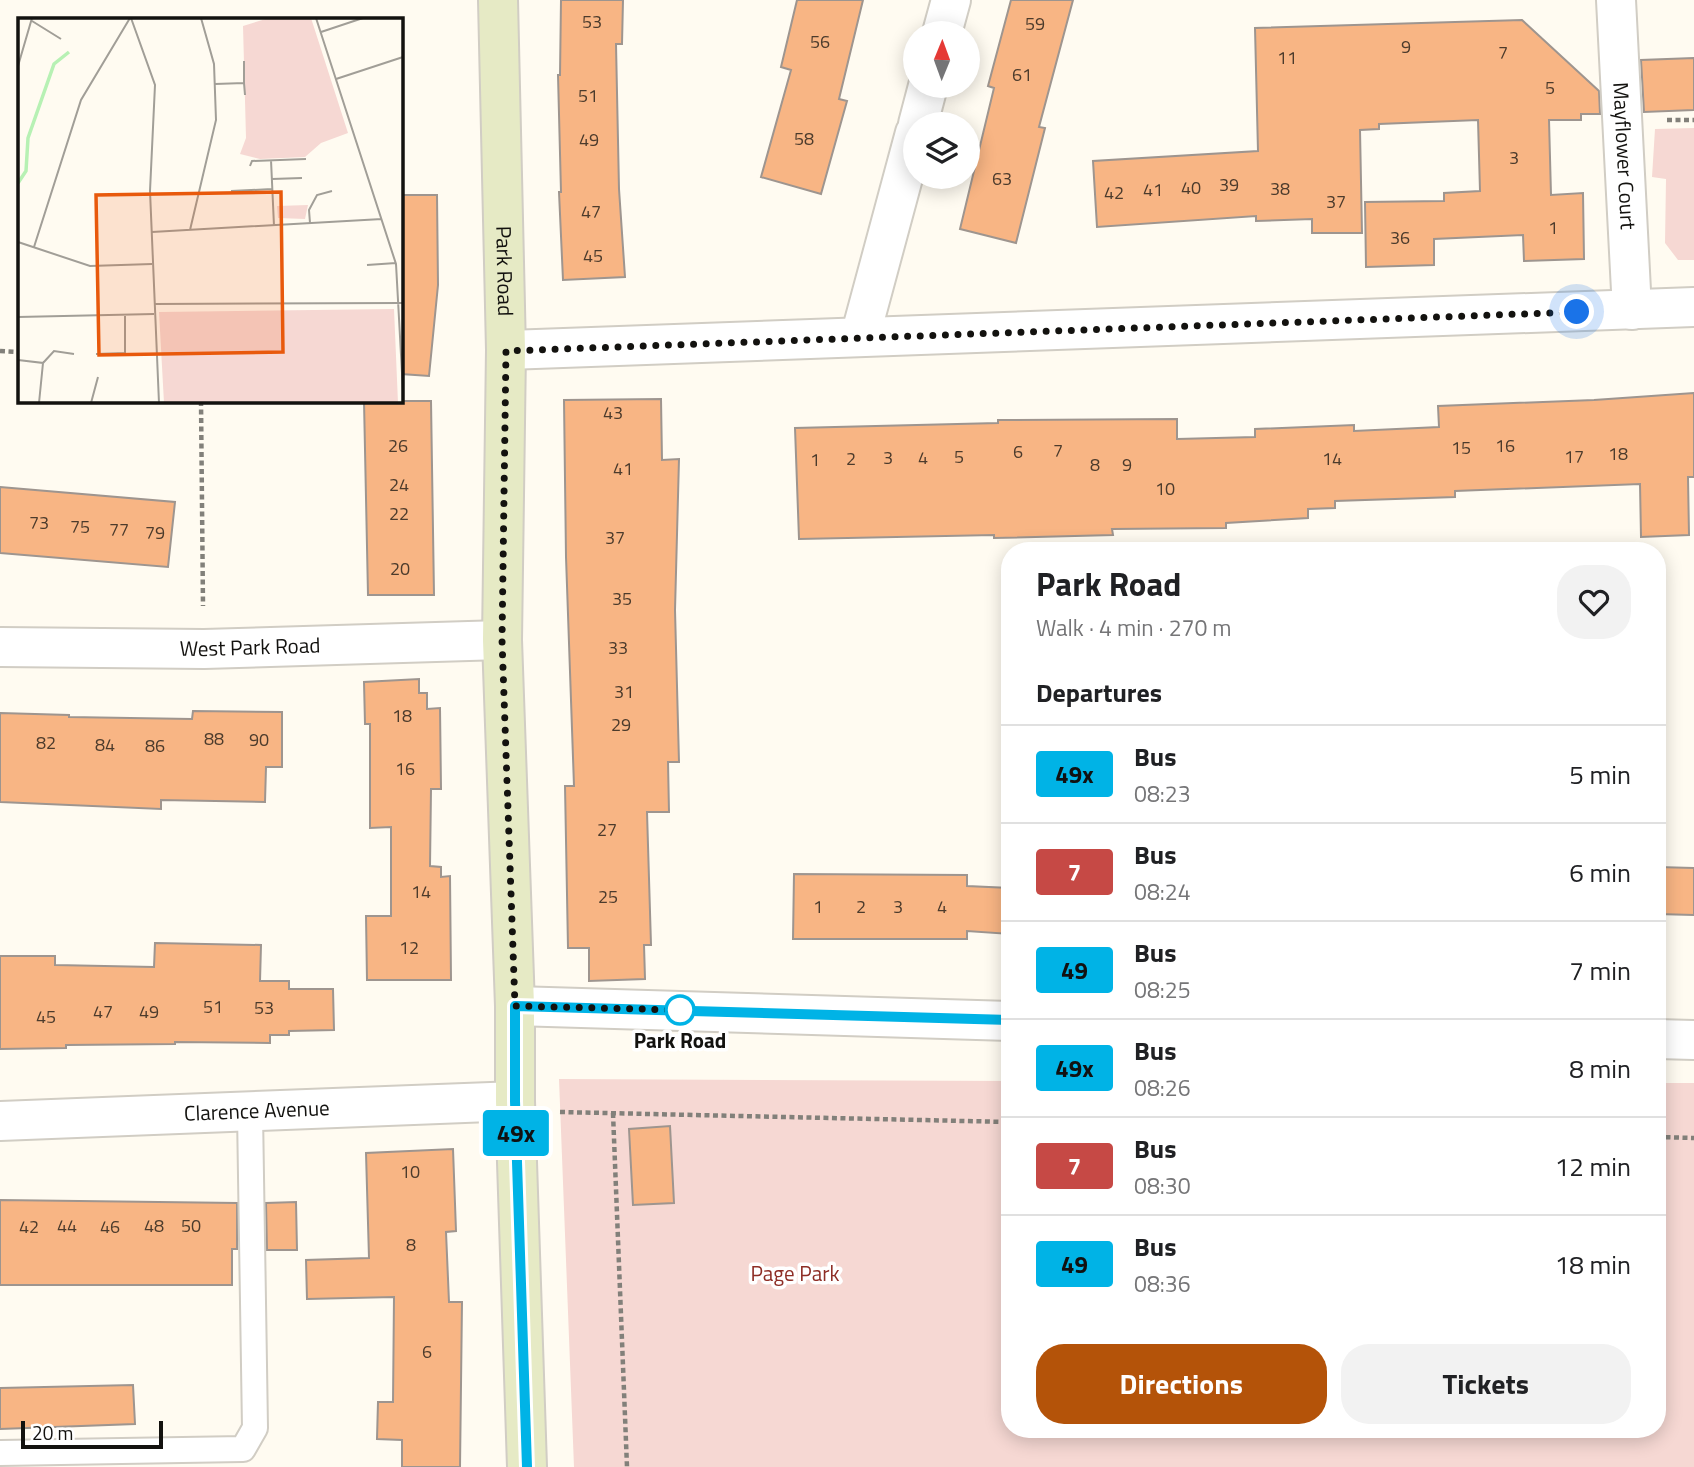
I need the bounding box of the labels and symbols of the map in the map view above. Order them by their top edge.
house number: 53 [582,8,602,35]
house number: 59 [1025,10,1045,37]
inset map [18,18,402,402]
north arrow [903,21,980,98]
house number: 56 [810,28,830,55]
house number: 9 [1401,33,1411,60]
house number: 7 [1498,39,1508,66]
house number: 11 [1277,44,1297,71]
house number: 61 [1012,61,1032,88]
house number: 5 [1545,74,1555,101]
street label: Mayflower Court [1605,81,1645,231]
house number: 51 [578,82,598,109]
house number: 58 [794,125,814,152]
house number: 49 [579,126,599,153]
house number: 3 [1509,144,1519,171]
house number: 63 [992,165,1012,192]
house number: 39 [1219,171,1239,198]
house number: 40 [1181,174,1201,201]
house number: 38 [1270,175,1290,202]
house number: 41 [1143,176,1163,203]
house number: 42 [1104,179,1124,206]
house number: 37 [1326,188,1346,215]
house number: 47 [581,198,601,225]
house number: 1 [1548,214,1558,241]
house number: 36 [1390,224,1410,251]
street label: Park Road [488,225,522,316]
house number: 45 [583,242,603,269]
your location [1559,294,1594,329]
house number: 43 [603,399,623,426]
house number: 26 [388,432,408,459]
house number: 16 [1495,432,1515,459]
house number: 15 [1451,434,1471,461]
house number: 7 [1053,437,1063,464]
house number: 6 [1013,438,1023,465]
house number: 18 [1608,440,1628,467]
house number: 5 [954,443,964,470]
house number: 17 [1564,443,1584,470]
house number: 3 [883,444,893,471]
house number: 4 [918,444,928,471]
house number: 2 [846,445,856,472]
house number: 14 [1322,445,1342,472]
house number: 1 [810,446,820,473]
house number: 8 [1090,451,1100,478]
house number: 9 [1122,451,1132,478]
house number: 41 [613,455,633,482]
house number: 24 [389,471,409,498]
house number: 10 [1155,475,1175,502]
house number: 22 [389,500,409,527]
house number: 73 [29,509,49,536]
house number: 75 [70,513,90,540]
house number: 77 [109,516,129,543]
house number: 79 [145,519,165,546]
house number: 37 [605,524,625,551]
house number: 20 [390,555,410,582]
house number: 35 [612,585,632,612]
street label: West Park Road [179,628,321,664]
house number: 33 [608,634,628,661]
house number: 31 [614,678,634,705]
house number: 18 [392,702,412,729]
house number: 29 [611,711,631,738]
house number: 88 [204,725,224,752]
house number: 90 [249,726,269,753]
house number: 82 [36,729,56,756]
house number: 84 [95,731,115,758]
house number: 86 [145,732,165,759]
house number: 16 [395,755,415,782]
house number: 27 [597,816,617,843]
house number: 14 [411,878,431,905]
house number: 25 [598,883,618,910]
house number: 1 [813,893,823,920]
house number: 2 [856,893,866,920]
house number: 3 [893,893,903,920]
house number: 4 [937,893,947,920]
house number: 12 [399,934,419,961]
house number: 51 [203,993,223,1020]
house number: 53 [254,994,274,1021]
marker: Park Road [665,995,695,1025]
house number: 47 [93,998,113,1025]
house number: 49 [139,998,159,1025]
house number: 45 [36,1003,56,1030]
place label: Park Road [634,1024,726,1056]
street label: Clarence Avenue [183,1091,330,1129]
line badge: 49x [476,1110,556,1156]
house number: 10 [400,1158,420,1185]
house number: 44 [57,1212,77,1239]
house number: 48 [144,1212,164,1239]
house number: 50 [181,1212,201,1239]
house number: 42 [19,1213,39,1240]
house number: 46 [100,1213,120,1240]
house number: 8 [406,1231,416,1258]
park label: Page Park [750,1257,840,1289]
house number: 6 [422,1338,432,1365]
scale bar [21,1418,163,1450]

